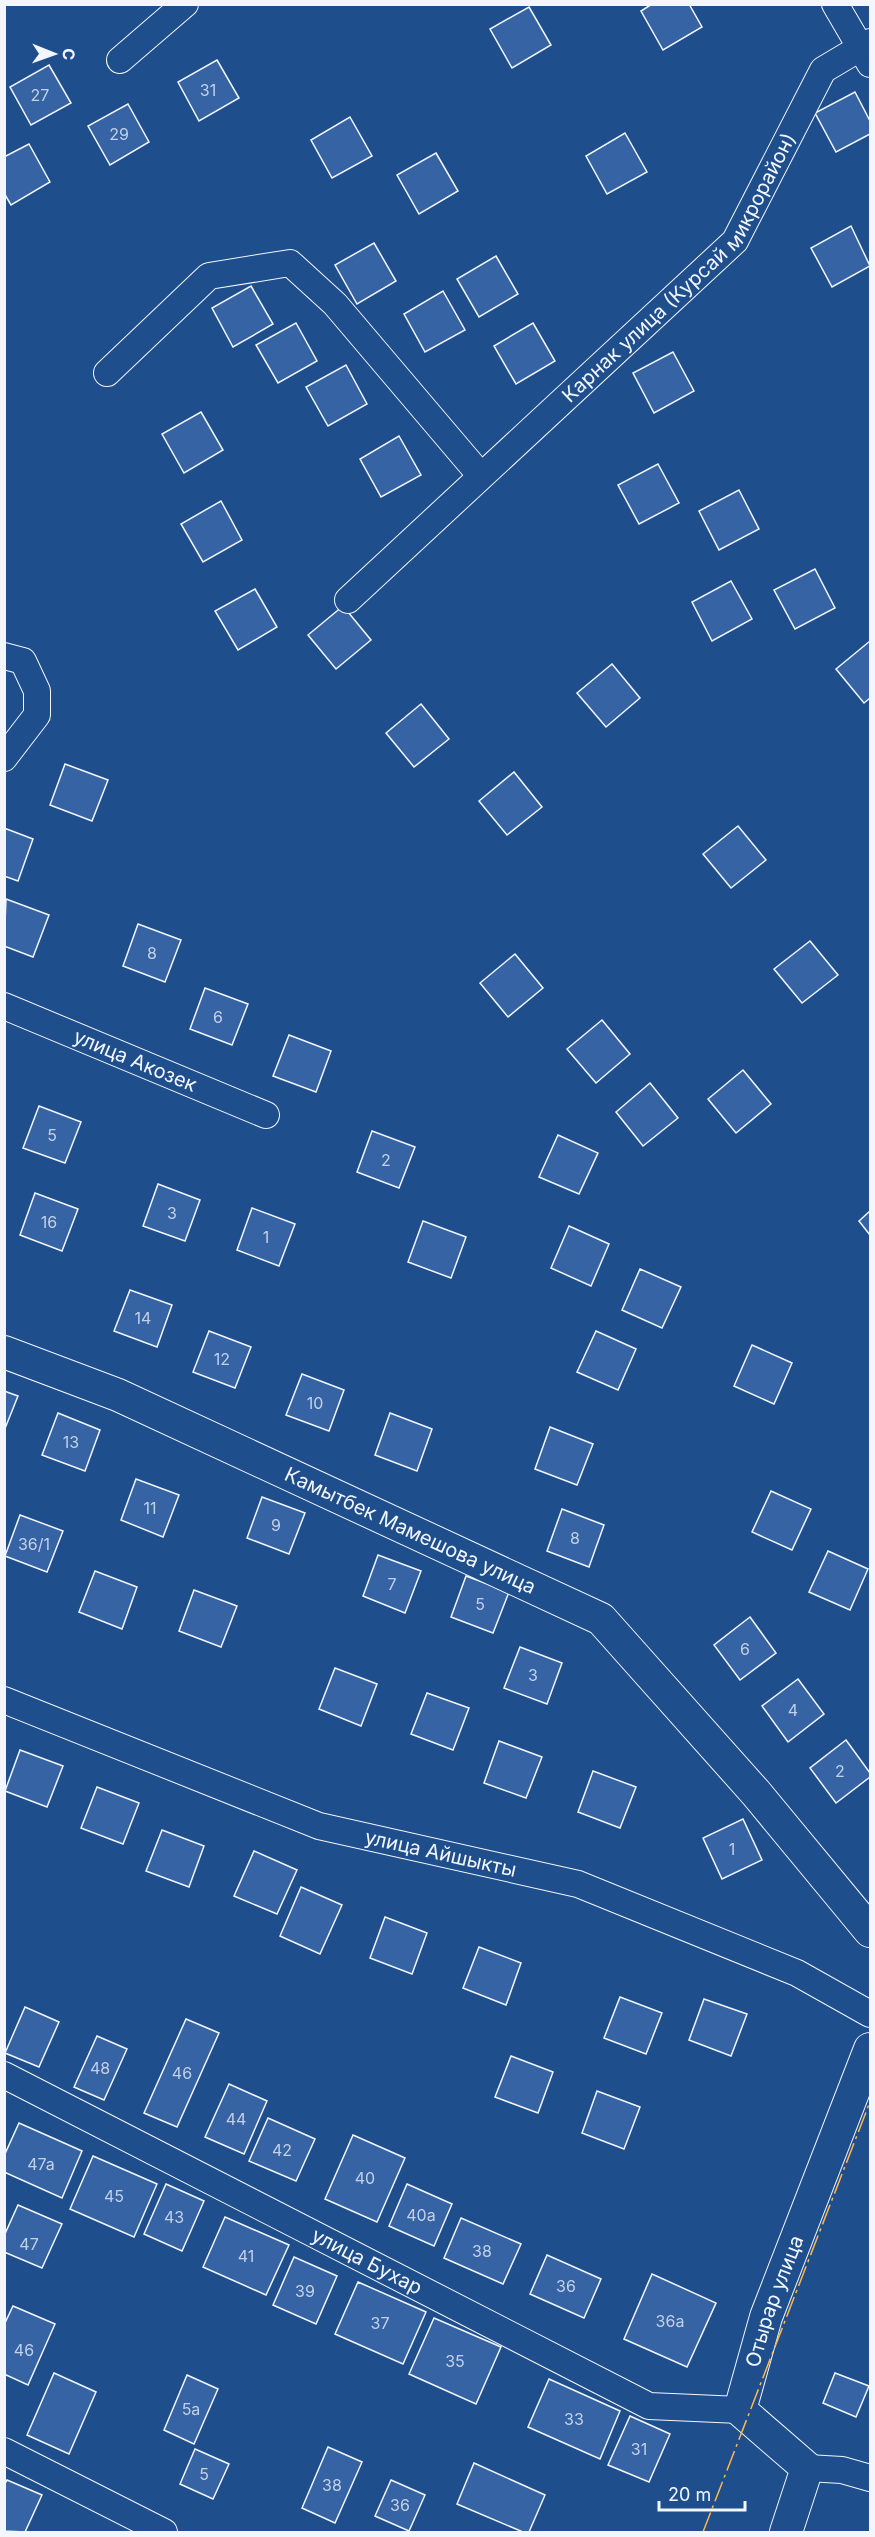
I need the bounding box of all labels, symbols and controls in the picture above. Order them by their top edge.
north arrow [24,24,84,84]
text: С [59,48,79,61]
house number: 31 [200,80,216,100]
house number: 27 [31,85,49,105]
house number: 29 [109,124,129,144]
street label: Карнак улица (Курсай микрорайон) [557,129,801,407]
house number: 8 [147,943,157,963]
house number: 6 [213,1007,223,1027]
street label: улица Акозек [70,1024,200,1097]
house number: 5 [47,1125,57,1145]
house number: 2 [381,1150,391,1170]
house number: 3 [167,1203,177,1223]
house number: 16 [41,1212,57,1232]
house number: 1 [263,1227,269,1247]
house number: 14 [135,1308,151,1328]
house number: 12 [214,1349,230,1369]
house number: 10 [307,1393,323,1413]
house number: 13 [63,1432,79,1452]
street label: Камытбек Мамешова улица [281,1462,540,1599]
house number: 11 [143,1498,157,1518]
house number: 9 [271,1515,281,1535]
house number: 8 [570,1528,580,1548]
house number: 36/1 [18,1534,50,1554]
house number: 7 [387,1574,397,1594]
house number: 5 [475,1594,485,1614]
house number: 6 [740,1639,750,1659]
house number: 3 [528,1665,538,1685]
house number: 4 [788,1700,798,1720]
house number: 2 [835,1761,845,1781]
street label: улица Айшыкты [363,1825,519,1882]
house number: 1 [729,1839,735,1859]
house number: 48 [90,2058,110,2078]
house number: 46 [172,2063,192,2083]
house number: 44 [226,2109,246,2129]
house number: 42 [272,2140,292,2160]
house number: 47а [27,2154,55,2174]
house number: 40 [355,2168,375,2188]
house number: 45 [104,2186,124,2206]
house number: 40а [406,2205,436,2225]
house number: 43 [164,2207,184,2227]
street label: улица Бухар [308,2223,426,2300]
street label: Отырар улица [741,2232,808,2370]
house number: 47 [19,2234,39,2254]
house number: 38 [472,2241,492,2261]
house number: 41 [238,2246,254,2266]
house number: 36 [556,2276,576,2296]
house number: 39 [295,2281,315,2301]
house number: 36а [656,2311,684,2331]
house number: 37 [371,2313,389,2333]
house number: 46 [14,2340,34,2360]
house number: 35 [445,2351,465,2371]
house number: 5а [182,2399,200,2419]
house number: 33 [564,2409,584,2429]
house number: 31 [631,2439,647,2459]
house number: 5 [199,2464,209,2484]
scale bar [659,2474,744,2512]
house number: 38 [322,2475,342,2495]
text: 20 m [668,2484,711,2505]
house number: 36 [390,2495,410,2515]

